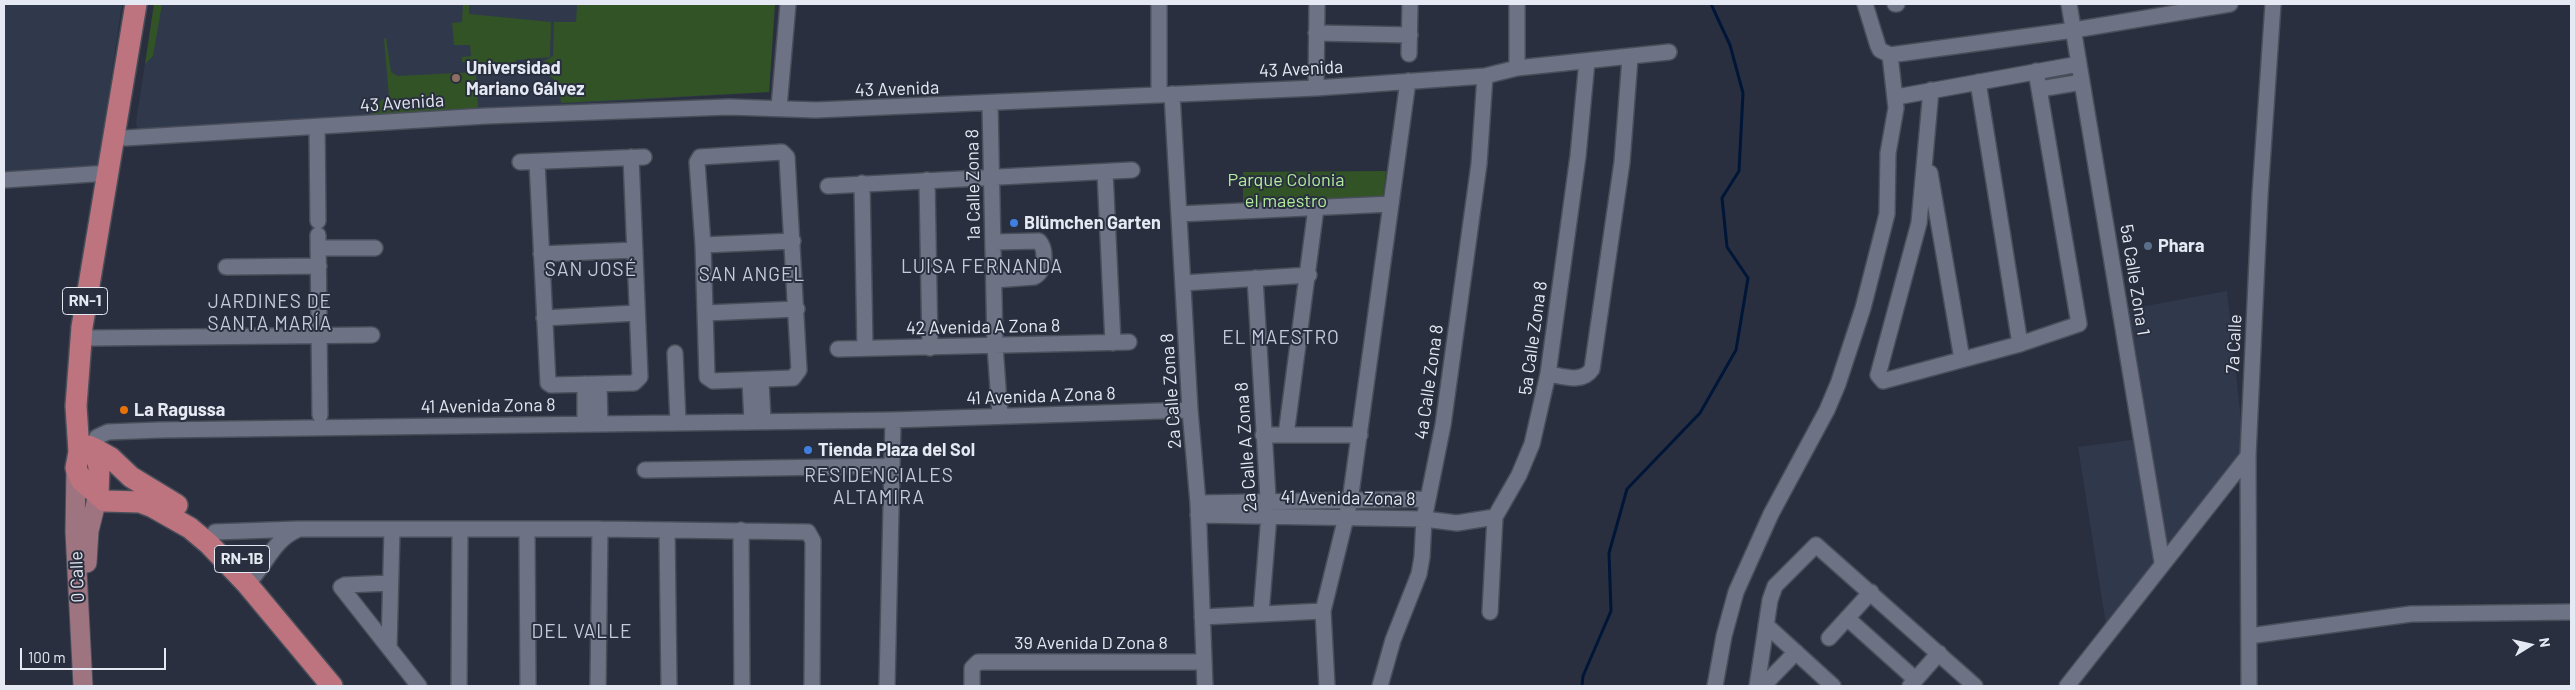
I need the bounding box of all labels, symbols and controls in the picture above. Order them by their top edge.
street label: 43 Avenida [1258,56,1344,82]
place label: Universidad Mariano Gálvez [466,57,585,100]
marker: Universidad Mariano Gálvez [450,72,462,84]
street label: 43 Avenida [854,77,940,101]
street label: 43 Avenida [359,89,445,117]
street label: 1a Calle Zona 8 [961,129,985,241]
park label: Parque Colonia el maestro [1227,169,1345,212]
place label: Blümchen Garten [1024,212,1161,234]
marker: Blümchen Garten [1008,217,1020,229]
street label: 5a Calle Zona 1 [2116,223,2154,337]
place label: Phara [2158,235,2204,257]
marker: Phara [2142,240,2154,252]
district label: LUISA FERNANDA [899,256,1065,278]
district label: SAN JOSÉ [544,259,638,281]
district label: SAN ANGEL [698,264,806,286]
street label: 5a Calle Zona 8 [1514,280,1552,396]
road number: RN-1 [62,288,108,314]
district label: JARDINES DE SANTA MARÍA [206,291,334,335]
street label: 7a Calle [2222,314,2246,374]
street label: 42 Avenida A Zona 8 [906,315,1060,339]
street label: 4a Calle Zona 8 [1410,323,1448,441]
district label: EL MAESTRO [1221,327,1341,349]
street label: 2a Calle Zona 8 [1156,333,1186,449]
street label: 2a Calle A Zona 8 [1231,381,1261,513]
street label: 41 Avenida A Zona 8 [966,383,1116,409]
street label: 41 Avenida Zona 8 [420,394,556,418]
place label: La Ragussa [134,399,225,421]
marker: La Ragussa [118,404,130,416]
place label: Tienda Plaza del Sol [818,439,975,461]
marker: Tienda Plaza del Sol [802,444,814,456]
district label: RESIDENCIALES ALTAMIRA [803,465,955,509]
street label: 41 Avenida Zona 8 [1280,486,1416,510]
road number: RN-1B [214,546,270,572]
street label: 0 Calle [65,551,89,603]
north arrow [2505,620,2555,670]
district label: DEL VALLE [530,621,634,643]
street label: 39 Avenida D Zona 8 [1014,632,1168,654]
text: N [2536,636,2554,648]
scale bar [22,638,169,670]
text: 100 m [28,648,66,666]

